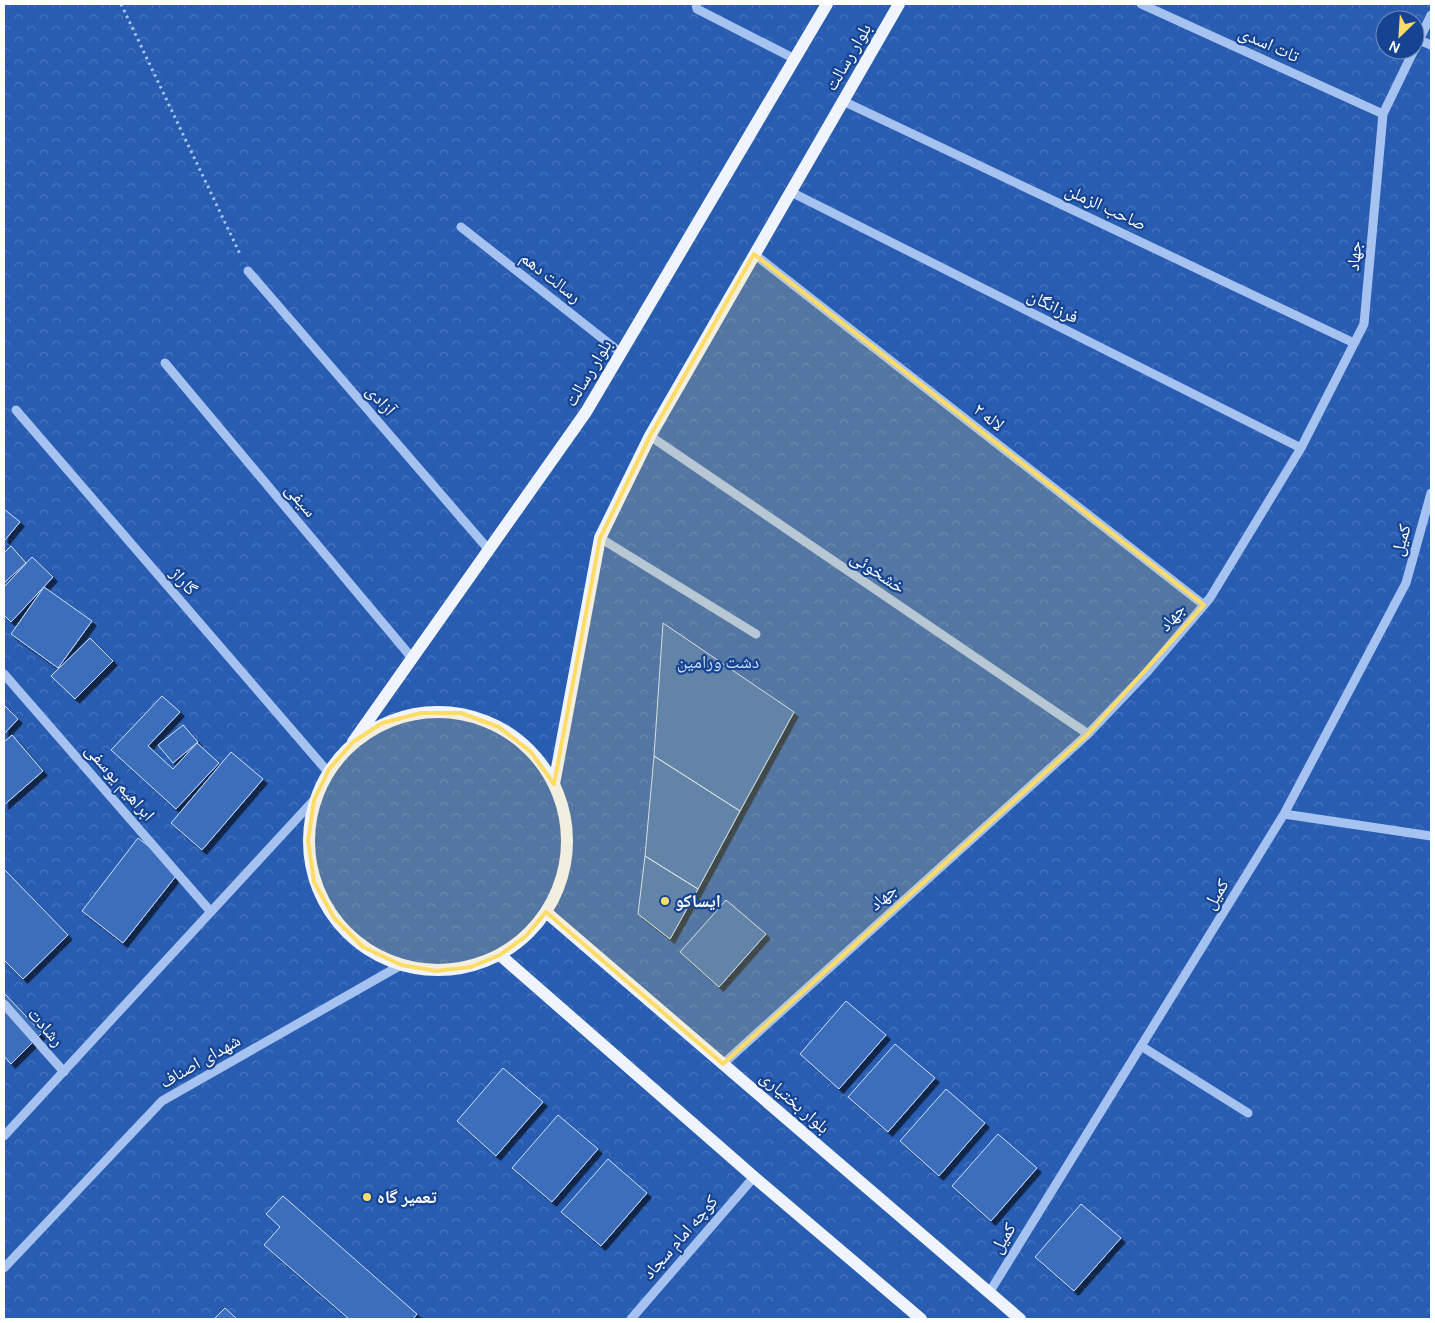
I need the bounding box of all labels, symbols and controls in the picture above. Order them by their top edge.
north arrow [1375,10,1425,60]
street label: بلوار رسالت [818,18,876,95]
street label: تات اسدی [1235,19,1304,67]
text: N [1386,36,1403,58]
street label: صاحب الزملن [1062,177,1151,235]
street label: جهاد [1340,240,1366,272]
street label: رسالت دهم [515,245,587,309]
street label: فرزانگان [1024,282,1083,328]
street label: بلوار رسالت [558,334,617,411]
street label: آزادی [362,379,402,420]
street label: لاله ۲ [969,397,1010,436]
street label: سیفی [280,477,323,521]
street label: کمیل [1384,521,1416,558]
street label: خشخوئی [847,544,911,598]
street label: گاراژ [165,560,204,600]
street label: جهاد [1152,597,1190,636]
park label: دشت ورامین [677,649,759,673]
street label: ابراهیم یوسفی [80,738,161,826]
street label: کمیل [1196,873,1234,913]
street label: جهاد [863,877,902,915]
place label: ایساکو [675,888,721,912]
marker: ایساکو [659,895,671,907]
street label: رشادت [23,1002,71,1051]
street label: شهدای اصناف [155,1027,244,1093]
street label: بلوار بختیاری [756,1064,836,1138]
place label: تعمیر گاه [377,1184,437,1208]
street label: کوچه امام سجاد [636,1189,724,1284]
marker: تعمیر گاه [361,1191,373,1203]
street label: کمیل [983,1217,1021,1257]

